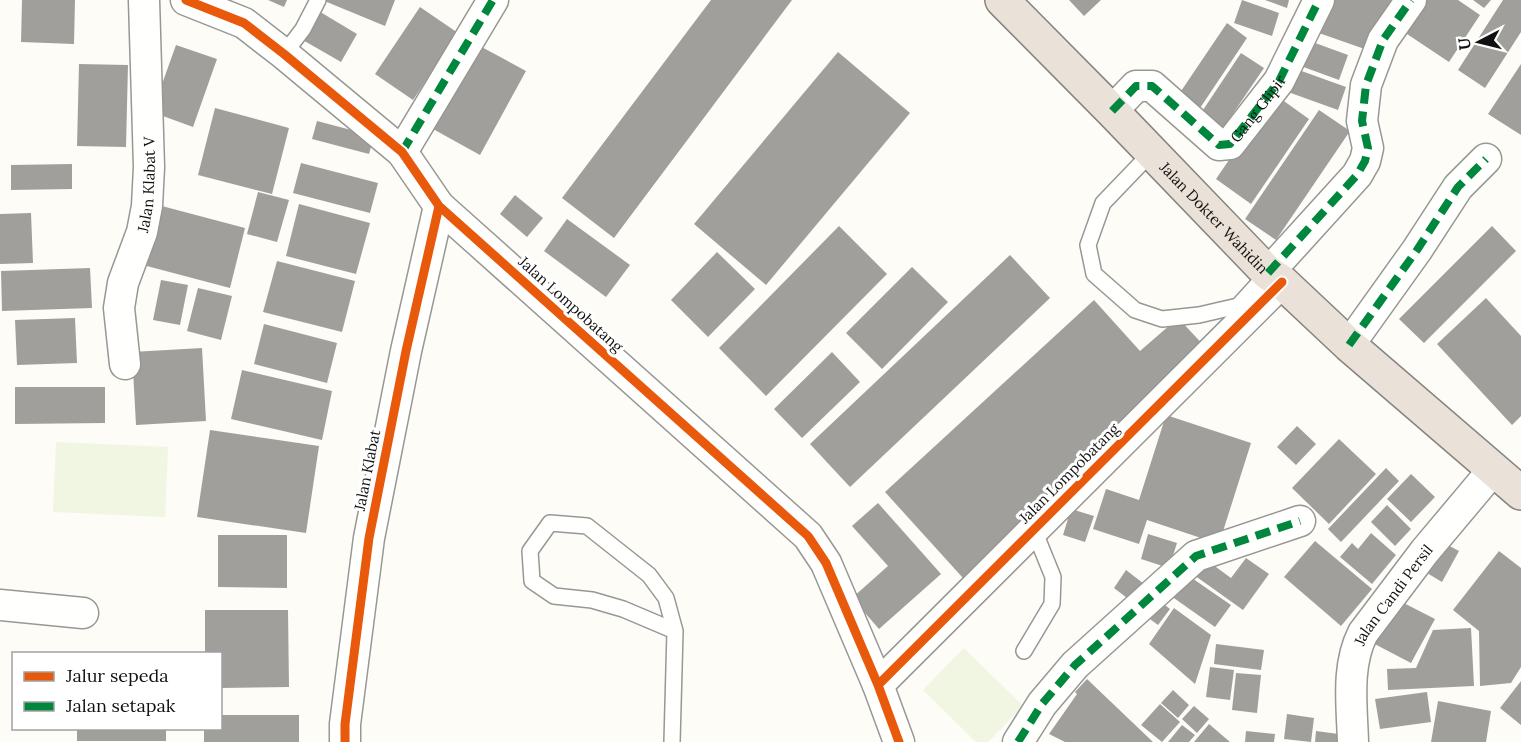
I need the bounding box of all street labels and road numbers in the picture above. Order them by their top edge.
street label: Gang Glipir [1226,72,1290,146]
street label: Jalan Klabat V [132,135,159,235]
street label: Jalan Dokter Wahidin [1156,157,1273,277]
street label: Jalan Lompobatang [514,251,628,356]
street label: Jalan Lompobatang [1014,418,1124,528]
street label: Jalan Klabat [350,428,384,513]
street label: Jalan Candi Persil [1349,540,1436,649]

